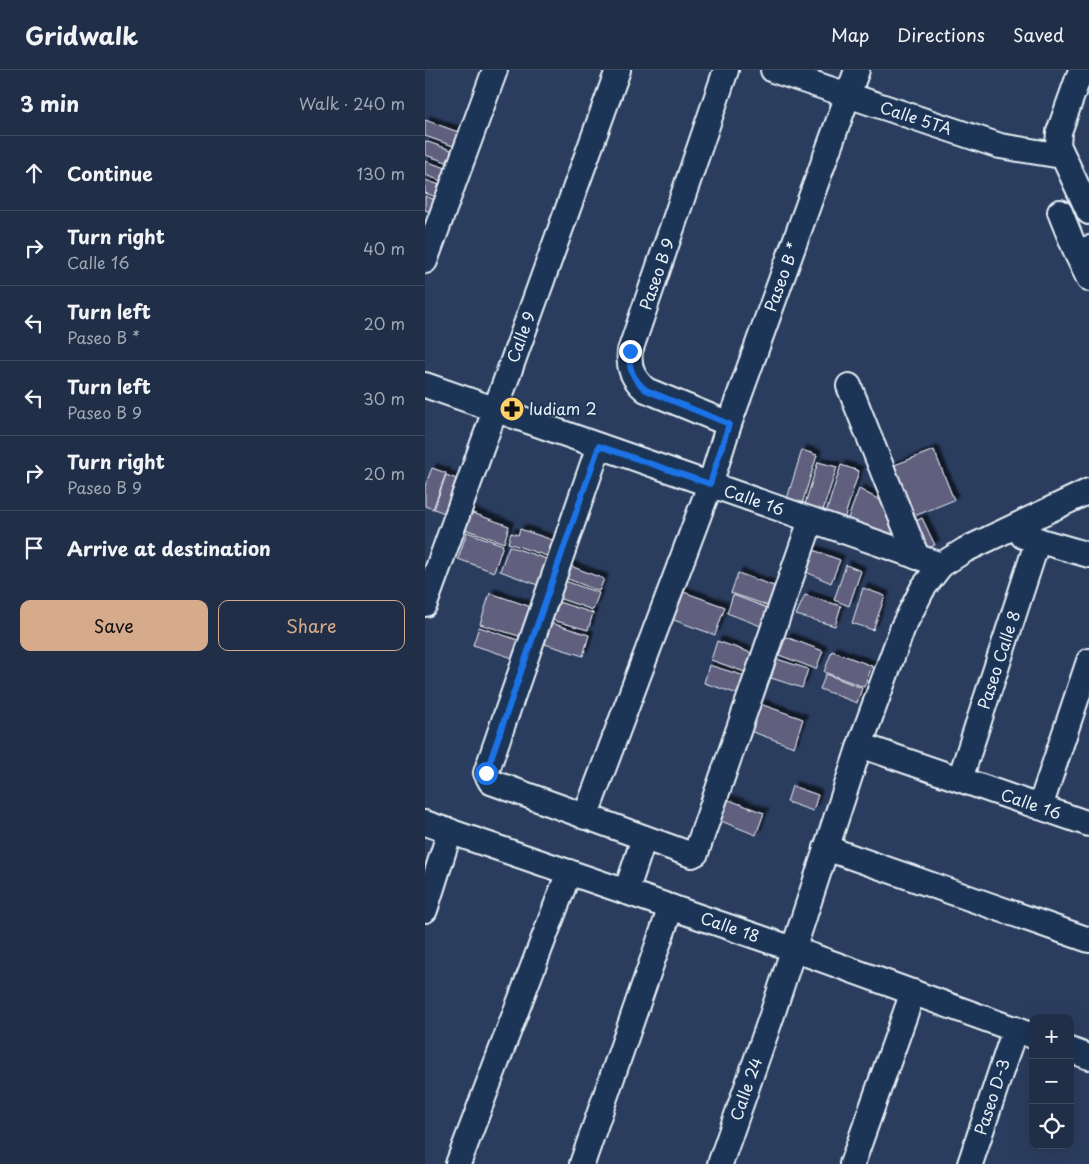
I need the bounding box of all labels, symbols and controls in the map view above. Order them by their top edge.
text: Gridwalk [25,17,138,53]
text: Map [831,21,869,48]
text: Directions [897,21,985,48]
text: Saved [1013,21,1064,48]
text: 3 min [20,87,79,119]
text: Walk · 240 m [299,91,405,115]
street label: Calle 5TA [877,94,956,140]
icon: ahead [20,159,48,187]
text: Continue [67,159,153,187]
text: 130 m [357,161,405,185]
text: Turn right [67,222,165,250]
icon: right [20,234,48,262]
street label: Paseo B 9 [632,234,680,313]
text: 40 m [363,236,405,260]
street label: Paseo B * [757,238,805,315]
text: Calle 16 [67,250,129,274]
text: Turn left [67,297,151,325]
street label: Calle 9 [500,308,540,366]
icon: left [20,309,48,337]
text: 20 m [364,311,405,335]
text: Paseo B * [67,325,140,349]
route end [619,340,642,363]
text: Turn left [67,372,151,400]
icon: left [20,384,48,412]
text: 30 m [363,386,405,410]
pharmacy icon: ludiam 2 [499,396,525,422]
place label: ludiam 2 [529,396,597,420]
text: Paseo B 9 [67,400,142,424]
text: Turn right [67,447,165,475]
icon: right [20,459,48,487]
text: 20 m [364,461,405,485]
text: Paseo B 9 [67,475,142,499]
street label: Calle 16 [721,478,788,521]
icon: arrive [20,534,48,562]
text: Arrive at destination [67,534,271,562]
button: Save [20,600,208,651]
button: Share [218,600,405,651]
street label: Paseo Calle 8 [971,607,1025,712]
route start [475,762,498,785]
street label: Calle 16 [998,782,1065,825]
street label: Calle 18 [697,905,763,947]
map controls [1029,1014,1074,1149]
button: + [1029,1014,1074,1059]
street label: Calle 24 [723,1054,767,1124]
street label: Paseo D-3 [967,1055,1015,1138]
button: − [1029,1059,1074,1104]
button: locate [1029,1104,1074,1149]

